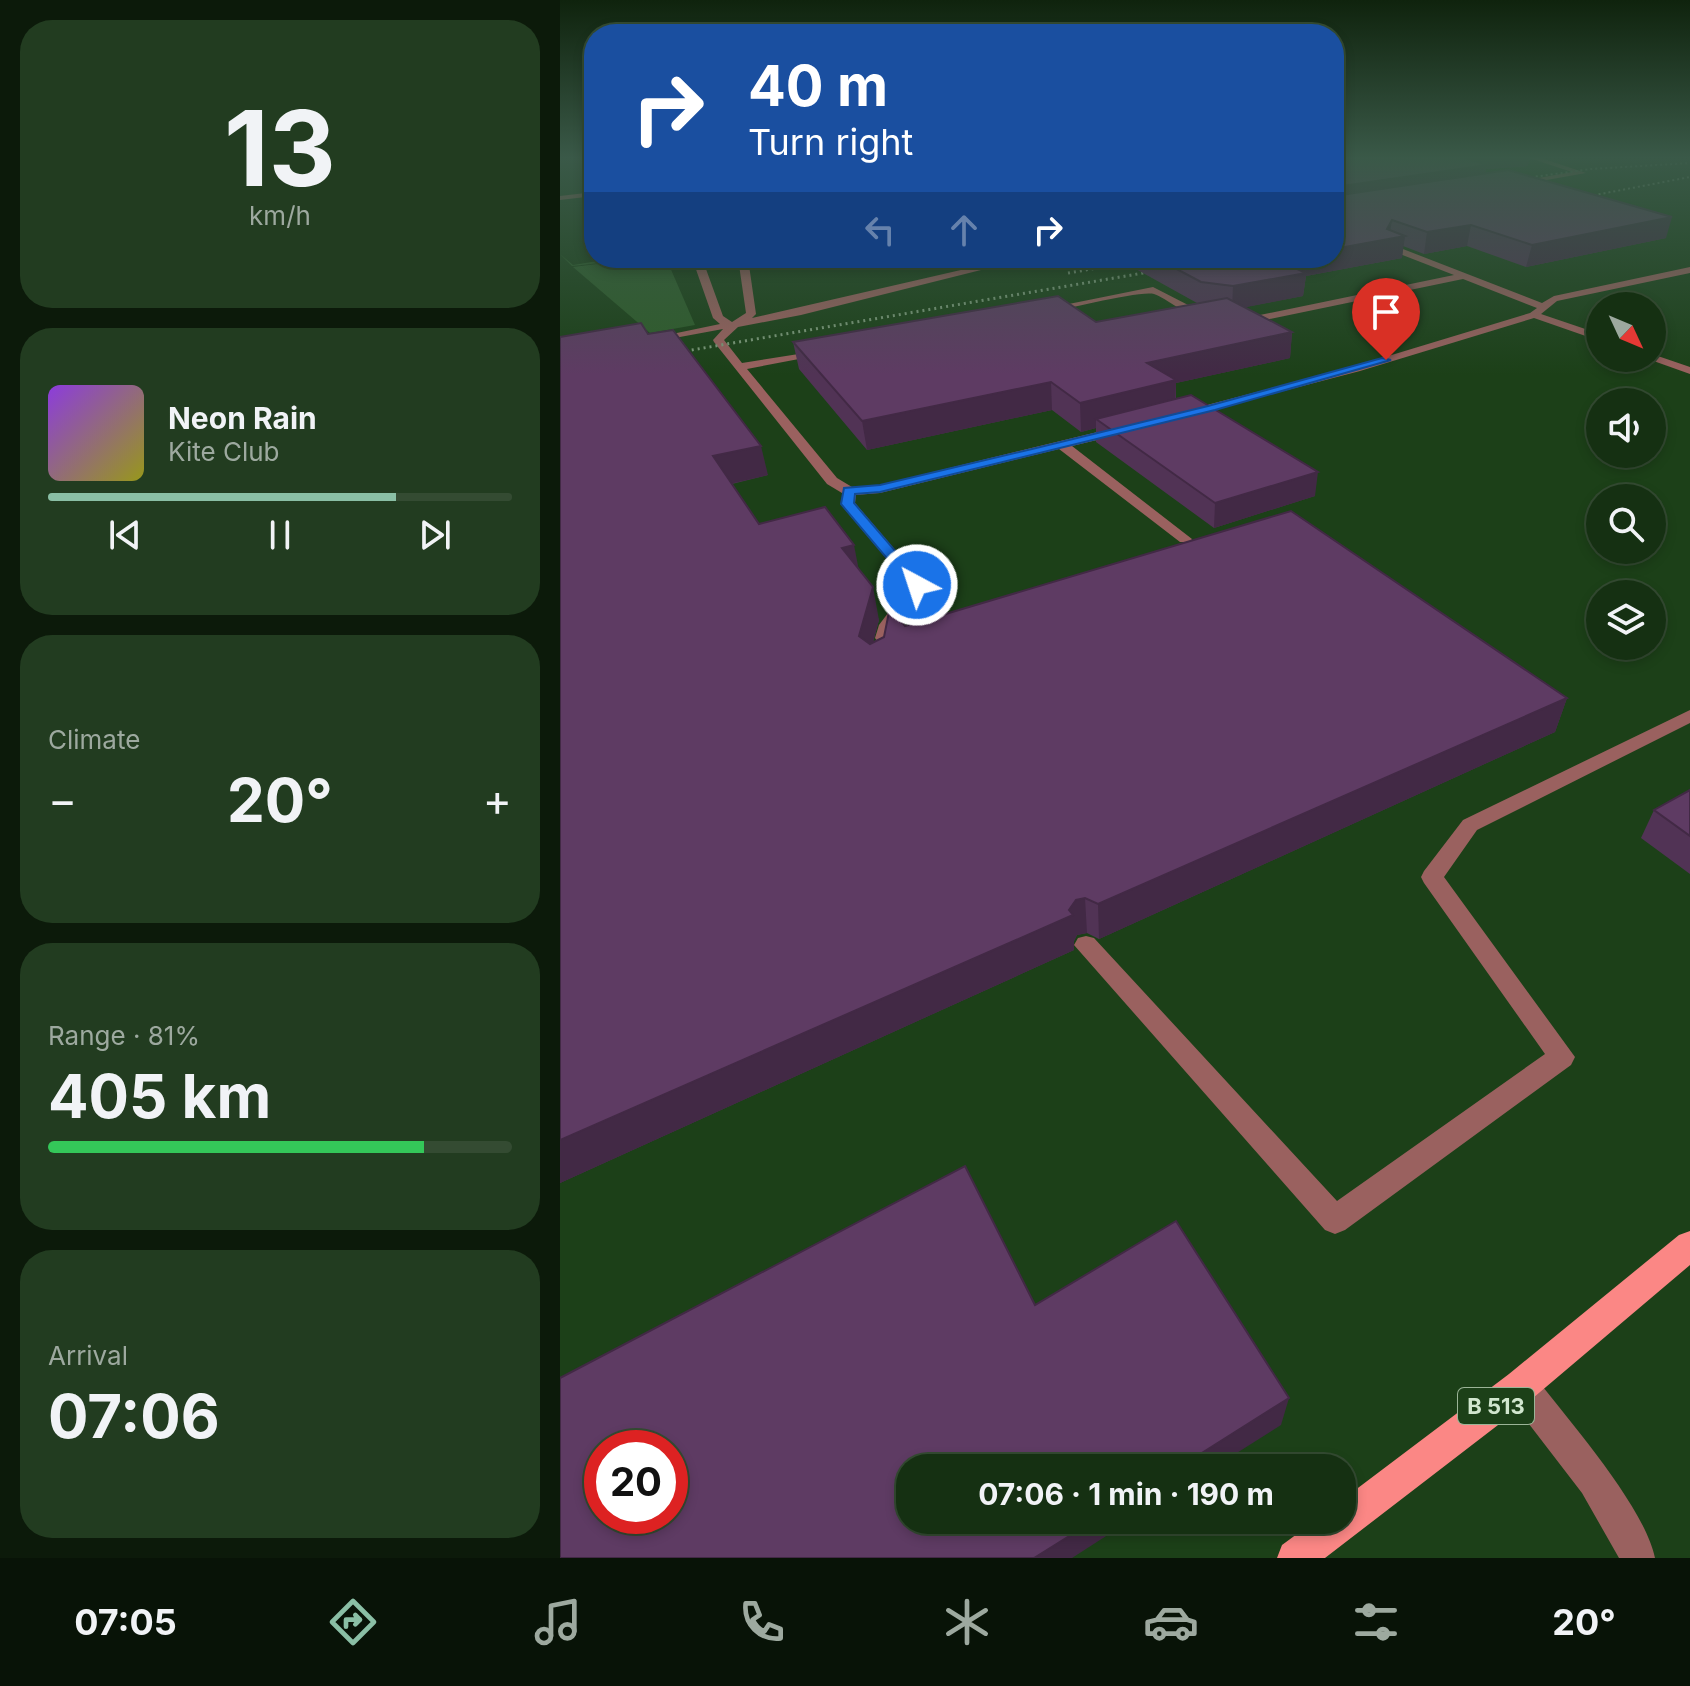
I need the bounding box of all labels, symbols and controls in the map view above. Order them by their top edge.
text: 40 m [748,52,888,120]
icon: right [616,56,720,160]
text: 13 [224,85,336,211]
text: Turn right [748,120,913,164]
text: km/h [249,200,311,231]
icon: left [858,208,902,252]
icon: ahead [942,208,986,252]
icon: right [1026,208,1070,252]
pin [1352,278,1420,360]
icon: arrive [1364,290,1408,334]
north arrow [1586,292,1666,372]
map controls [1586,292,1666,660]
button: sound [1586,388,1666,468]
text: Neon Rain [168,400,317,436]
text: Kite Club [168,436,279,467]
button: search [1586,484,1666,564]
icon: previous [103,513,147,557]
icon: pause [258,513,302,557]
icon: next [413,513,457,557]
position arrow [875,543,959,627]
button: layers [1586,580,1666,660]
text: Climate [48,724,140,755]
text: 20° [227,764,333,836]
text: − [48,773,77,827]
text: + [483,773,512,827]
text: Range · 81% [48,1020,200,1051]
text: 405 km [48,1060,271,1132]
text: Arrival [48,1340,128,1371]
text: 07:06 [48,1380,220,1452]
road number: B 513 [1458,1388,1534,1424]
speed limit sign: 20 [584,1430,688,1534]
text: 07:06 · 1 min · 190 m [978,1476,1274,1512]
icon: directions [325,1594,381,1650]
icon: music [530,1594,586,1650]
icon: phone [734,1594,790,1650]
icon: climate [939,1594,995,1650]
icon: car [1143,1594,1199,1650]
icon: filters [1348,1594,1404,1650]
text: 07:05 [74,1600,177,1644]
text: 20° [1552,1600,1616,1644]

